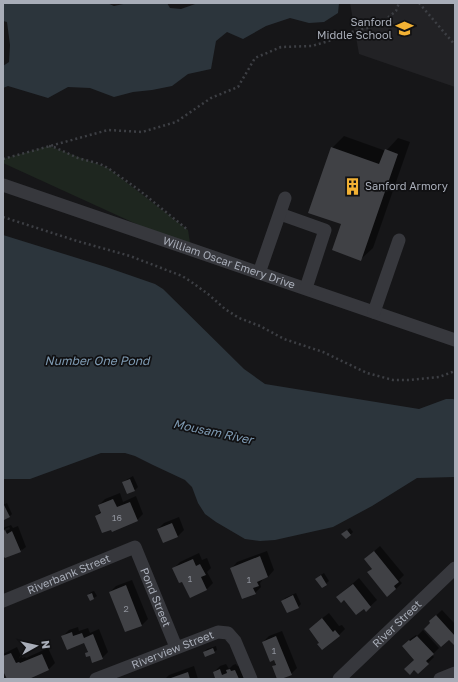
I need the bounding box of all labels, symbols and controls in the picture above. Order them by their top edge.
place label: Sanford Middle School [317,15,392,41]
school or university icon: Sanford Middle School [395,18,415,38]
building icon: Sanford Armory [342,176,362,196]
place label: Sanford Armory [365,179,448,192]
street label: William Oscar Emery Drive [161,233,297,291]
water label: Number One Pond [45,353,151,368]
water label: Mousam River [172,416,257,448]
house number: 16 [112,512,122,523]
street label: Riverbank Street [25,551,112,596]
street label: Pond Street [138,566,174,629]
house number: 1 [188,573,193,584]
house number: 1 [247,574,252,585]
street label: River Street [369,597,424,650]
house number: 2 [123,603,129,614]
north arrow [16,626,56,666]
street label: Riverview Street [129,627,215,671]
text: N [39,639,53,650]
house number: 1 [272,645,277,656]

